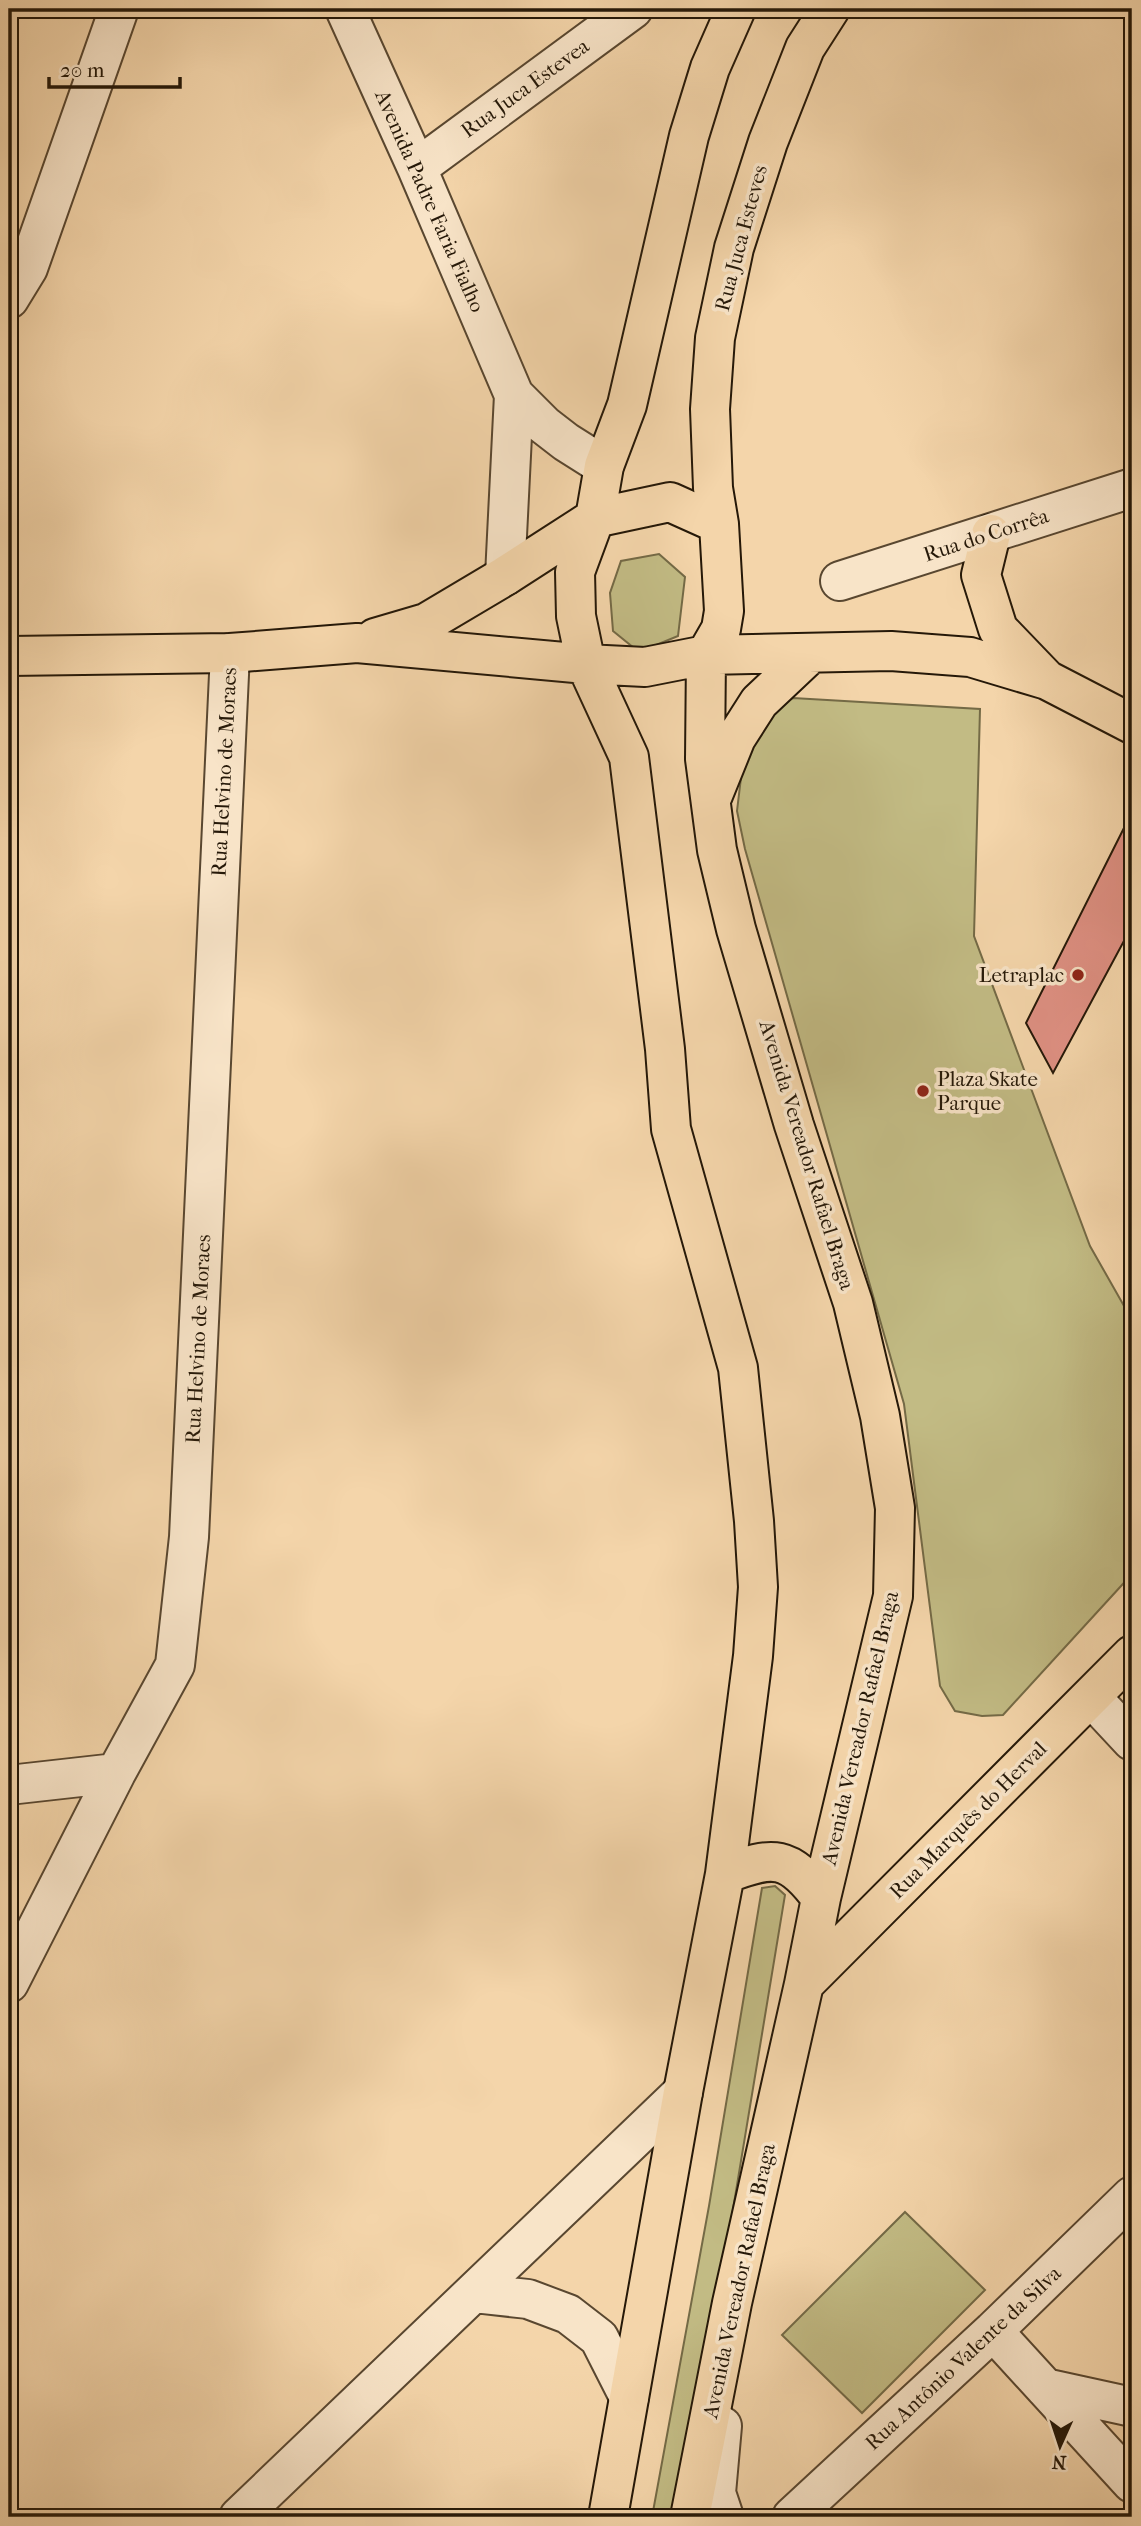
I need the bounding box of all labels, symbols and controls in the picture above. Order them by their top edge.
street label: Rua Juca Estevea [456,33,594,142]
scale bar [49,46,180,90]
text: 20 m [60,58,105,82]
street label: Avenida Padre Faria Fialho [370,85,490,316]
street label: Rua Juca Esteves [710,162,772,314]
street label: Rua do Corrêa [920,503,1052,567]
street label: Rua Helvino de Moraes [207,666,241,877]
place label: Letraplac [979,963,1064,987]
marker: Letraplac [1070,967,1086,983]
street label: Avenida Vereador Rafael Braga [754,1016,860,1293]
place label: Plaza Skate Parque [937,1067,1038,1115]
marker: Plaza Skate Parque [915,1083,931,1099]
street label: Rua Helvino de Moraes [181,1233,215,1444]
street label: Avenida Vereador Rafael Braga [817,1588,903,1868]
street label: Rua Marquês do Herval [884,1736,1052,1904]
street label: Avenida Vereador Rafael Braga [698,2141,780,2422]
street label: Rua Antônio Valente da Silva [860,2261,1066,2455]
north arrow [1026,2410,1096,2480]
text: N [1051,2451,1067,2473]

